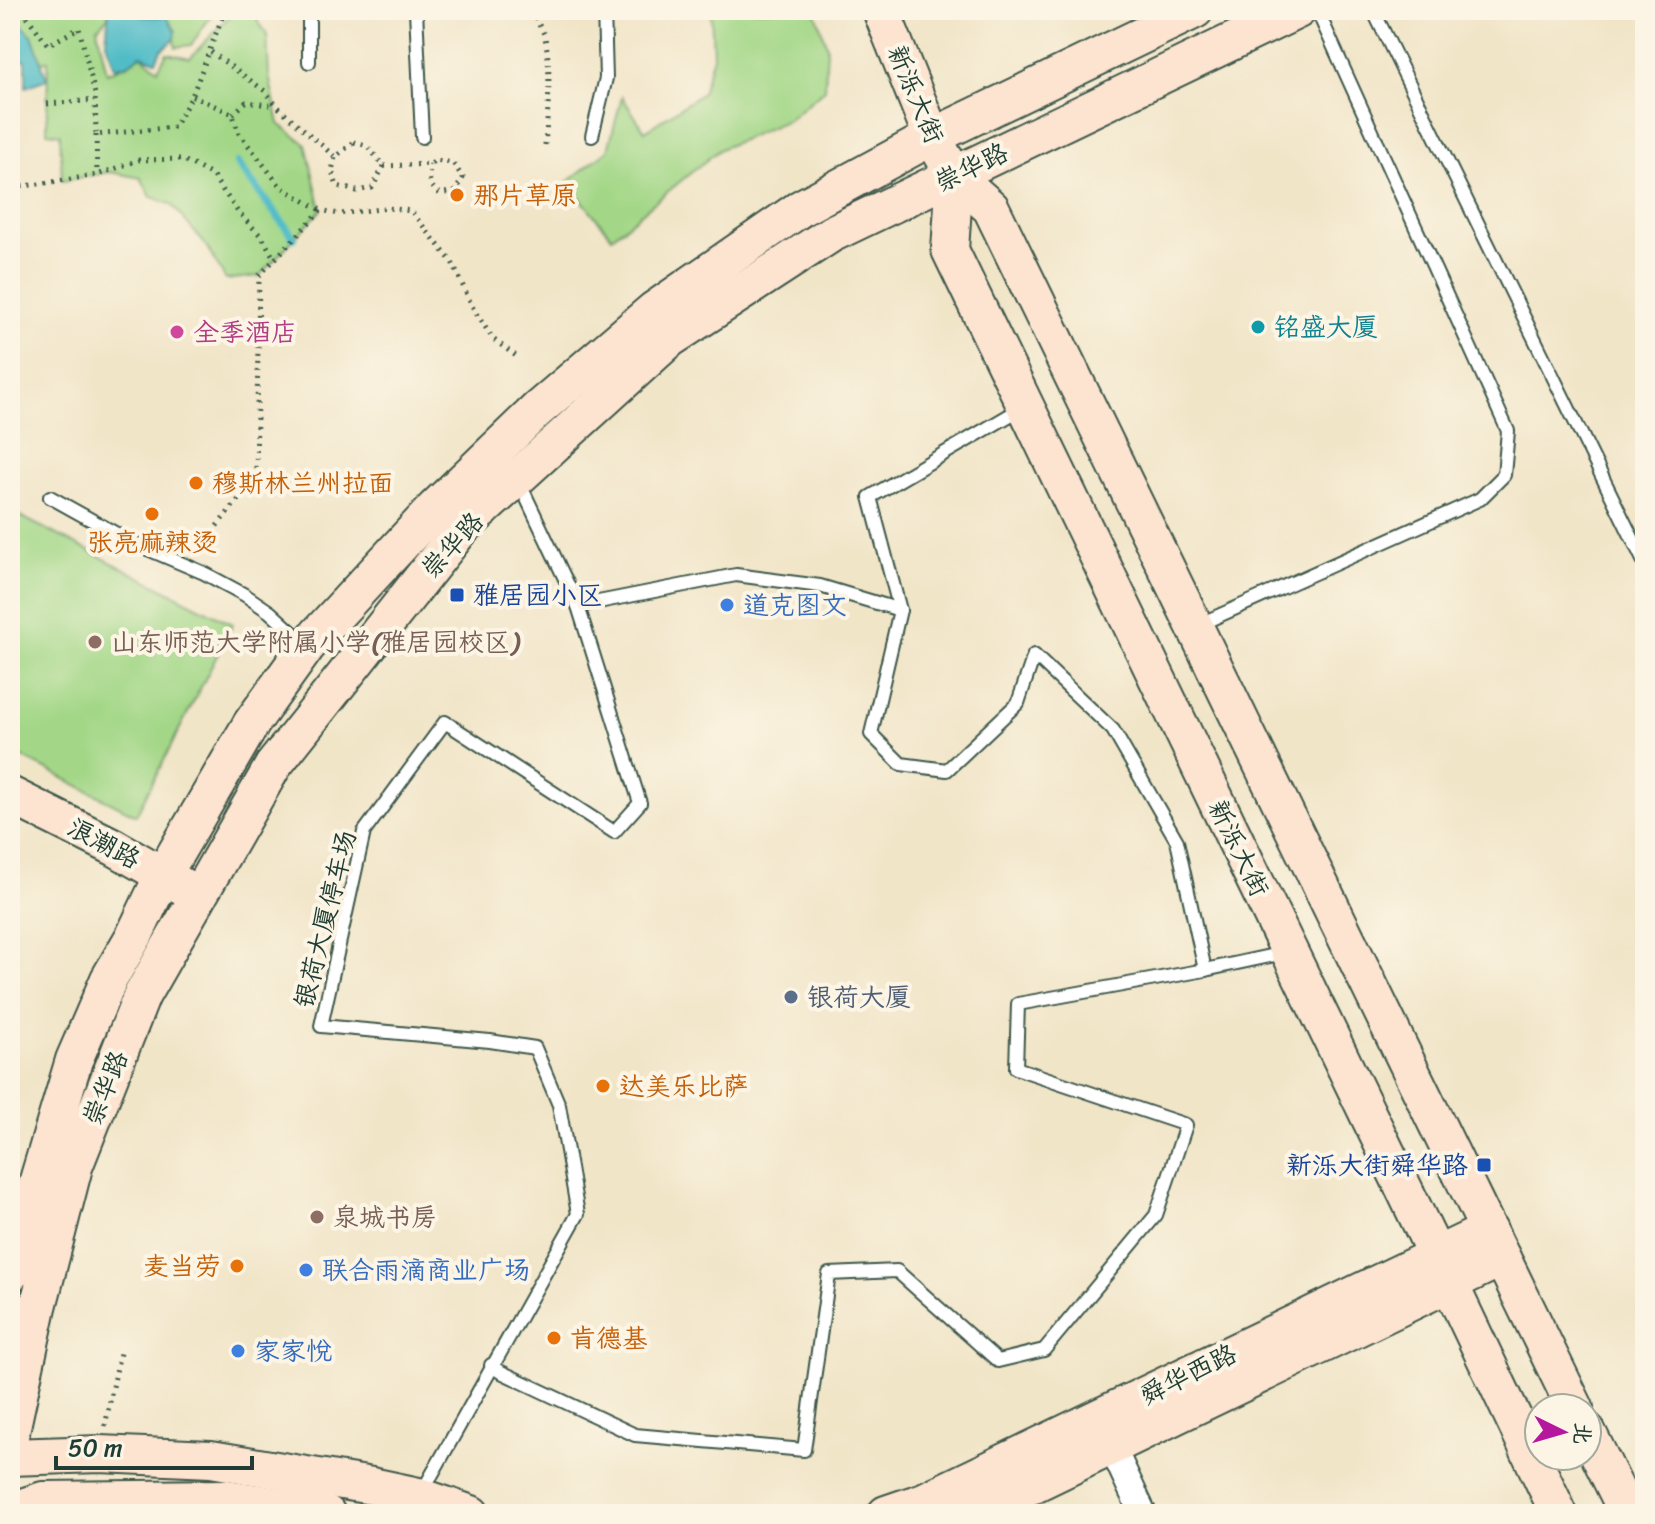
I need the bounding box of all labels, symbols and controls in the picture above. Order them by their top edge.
street label: 新泺大街 [875,37,957,151]
street label: 崇华路 [926,129,1016,205]
place label: 那片草原 [473,172,577,218]
marker: 那片草原 [448,186,466,204]
place label: 铭盛大厦 [1274,304,1378,350]
place label: 全季酒店 [193,309,297,355]
marker: 铭盛大厦 [1249,318,1267,336]
marker: 全季酒店 [168,323,186,341]
place label: 穆斯林兰州拉面 [212,460,394,506]
marker: 穆斯林兰州拉面 [187,474,205,492]
street label: 崇华路 [409,501,495,589]
marker: 张亮麻辣烫 [143,505,161,523]
place label: 张亮麻辣烫 [87,519,217,565]
place label: 雅居园小区 [473,572,603,618]
place label: 道克图文 [743,582,847,628]
marker: 雅居园小区 [448,586,466,604]
marker: 道克图文 [718,596,736,614]
place label: 山东师范大学附属小学(雅居园校区) [111,619,521,665]
marker: 山东师范大学附属小学(雅居园校区) [86,633,104,651]
street label: 新泺大街 [1196,791,1282,905]
street label: 浪潮路 [59,804,149,882]
street label: 银荷大厦停车场 [281,825,369,1013]
place label: 银荷大厦 [807,974,911,1020]
marker: 银荷大厦 [782,988,800,1006]
street label: 崇华路 [69,1043,141,1133]
place label: 达美乐比萨 [619,1063,749,1109]
marker: 达美乐比萨 [594,1077,612,1095]
place label: 新泺大街舜华路 [1286,1142,1468,1188]
marker: 新泺大街舜华路 [1475,1156,1493,1174]
place label: 泉城书房 [333,1194,437,1240]
marker: 泉城书房 [308,1208,326,1226]
place label: 麦当劳 [143,1243,221,1289]
place label: 联合雨滴商业广场 [322,1247,530,1293]
marker: 麦当劳 [228,1257,246,1275]
marker: 联合雨滴商业广场 [297,1261,315,1279]
place label: 肯德基 [570,1315,648,1361]
place label: 家家悦 [254,1328,332,1374]
marker: 肯德基 [545,1329,563,1347]
street label: 舜华西路 [1131,1331,1245,1417]
marker: 家家悦 [229,1342,247,1360]
north arrow [1523,1392,1603,1472]
scale bar [56,1420,252,1470]
text: 北 [1562,1421,1603,1446]
text: 50 m [68,1427,123,1469]

